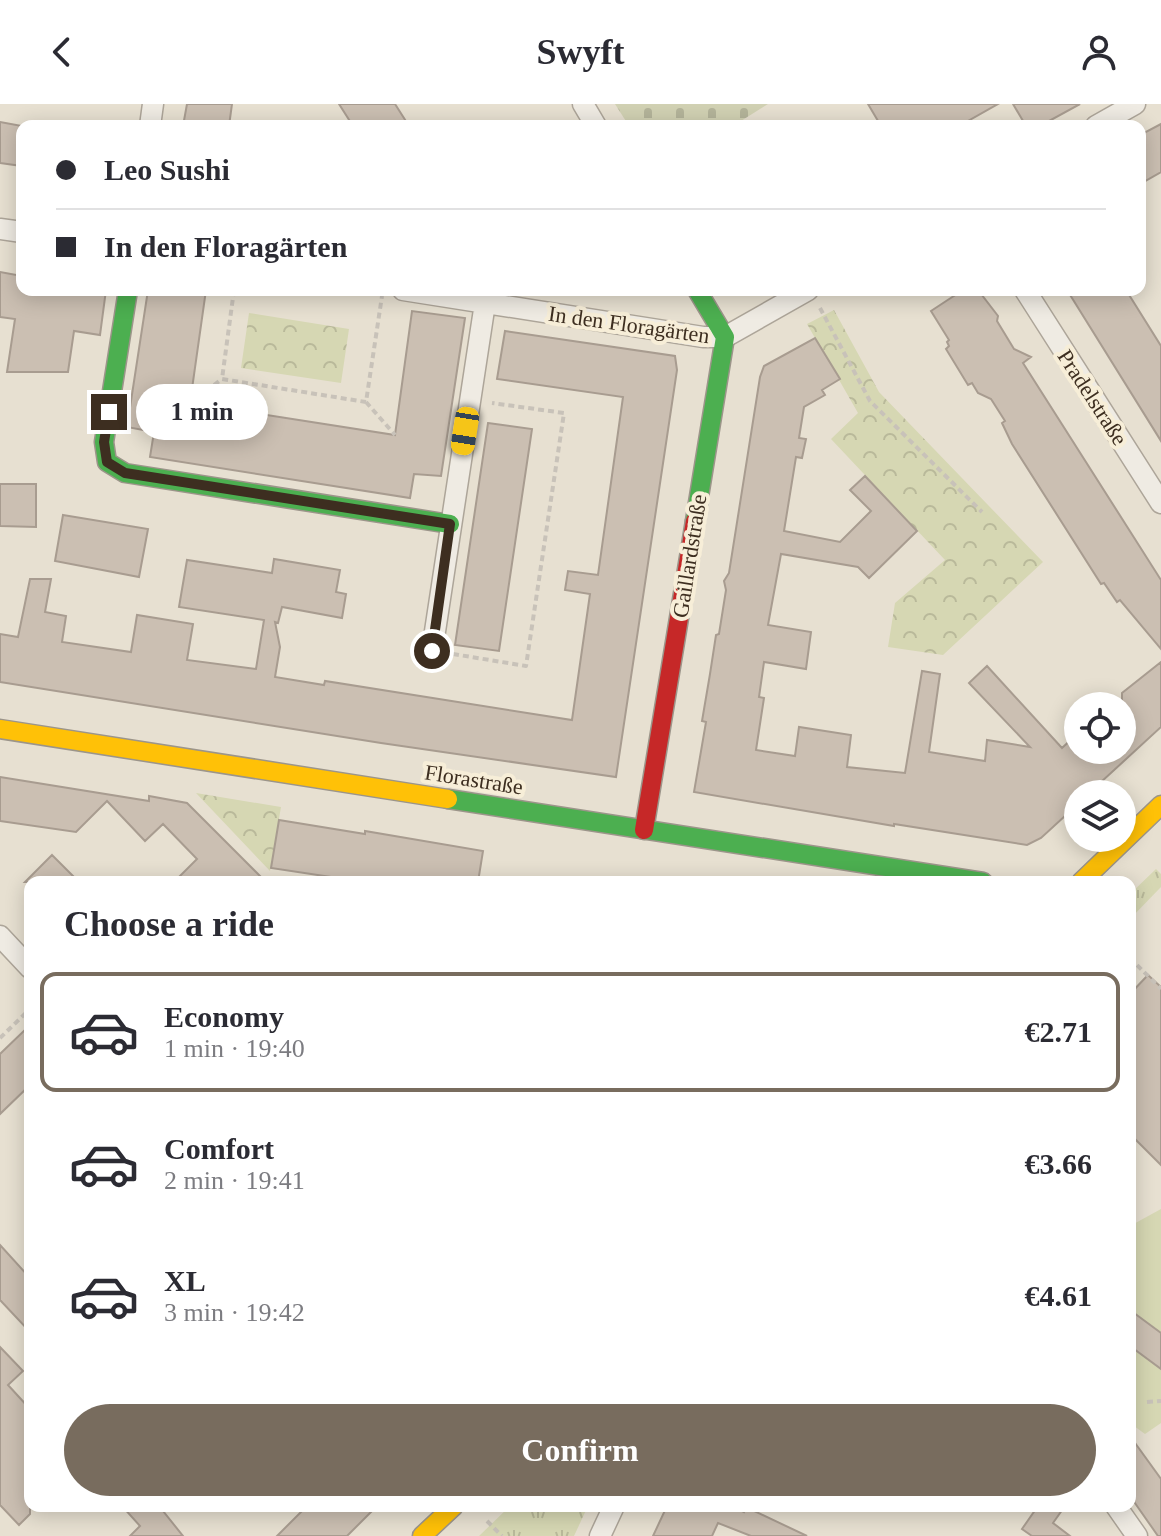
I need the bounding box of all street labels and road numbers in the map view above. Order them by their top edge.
street label: In den Floragärten [547,301,711,348]
street label: Pradelstraße [1052,345,1133,450]
street label: Gaillardstraße [667,493,712,620]
street label: Florastraße [423,759,525,800]

